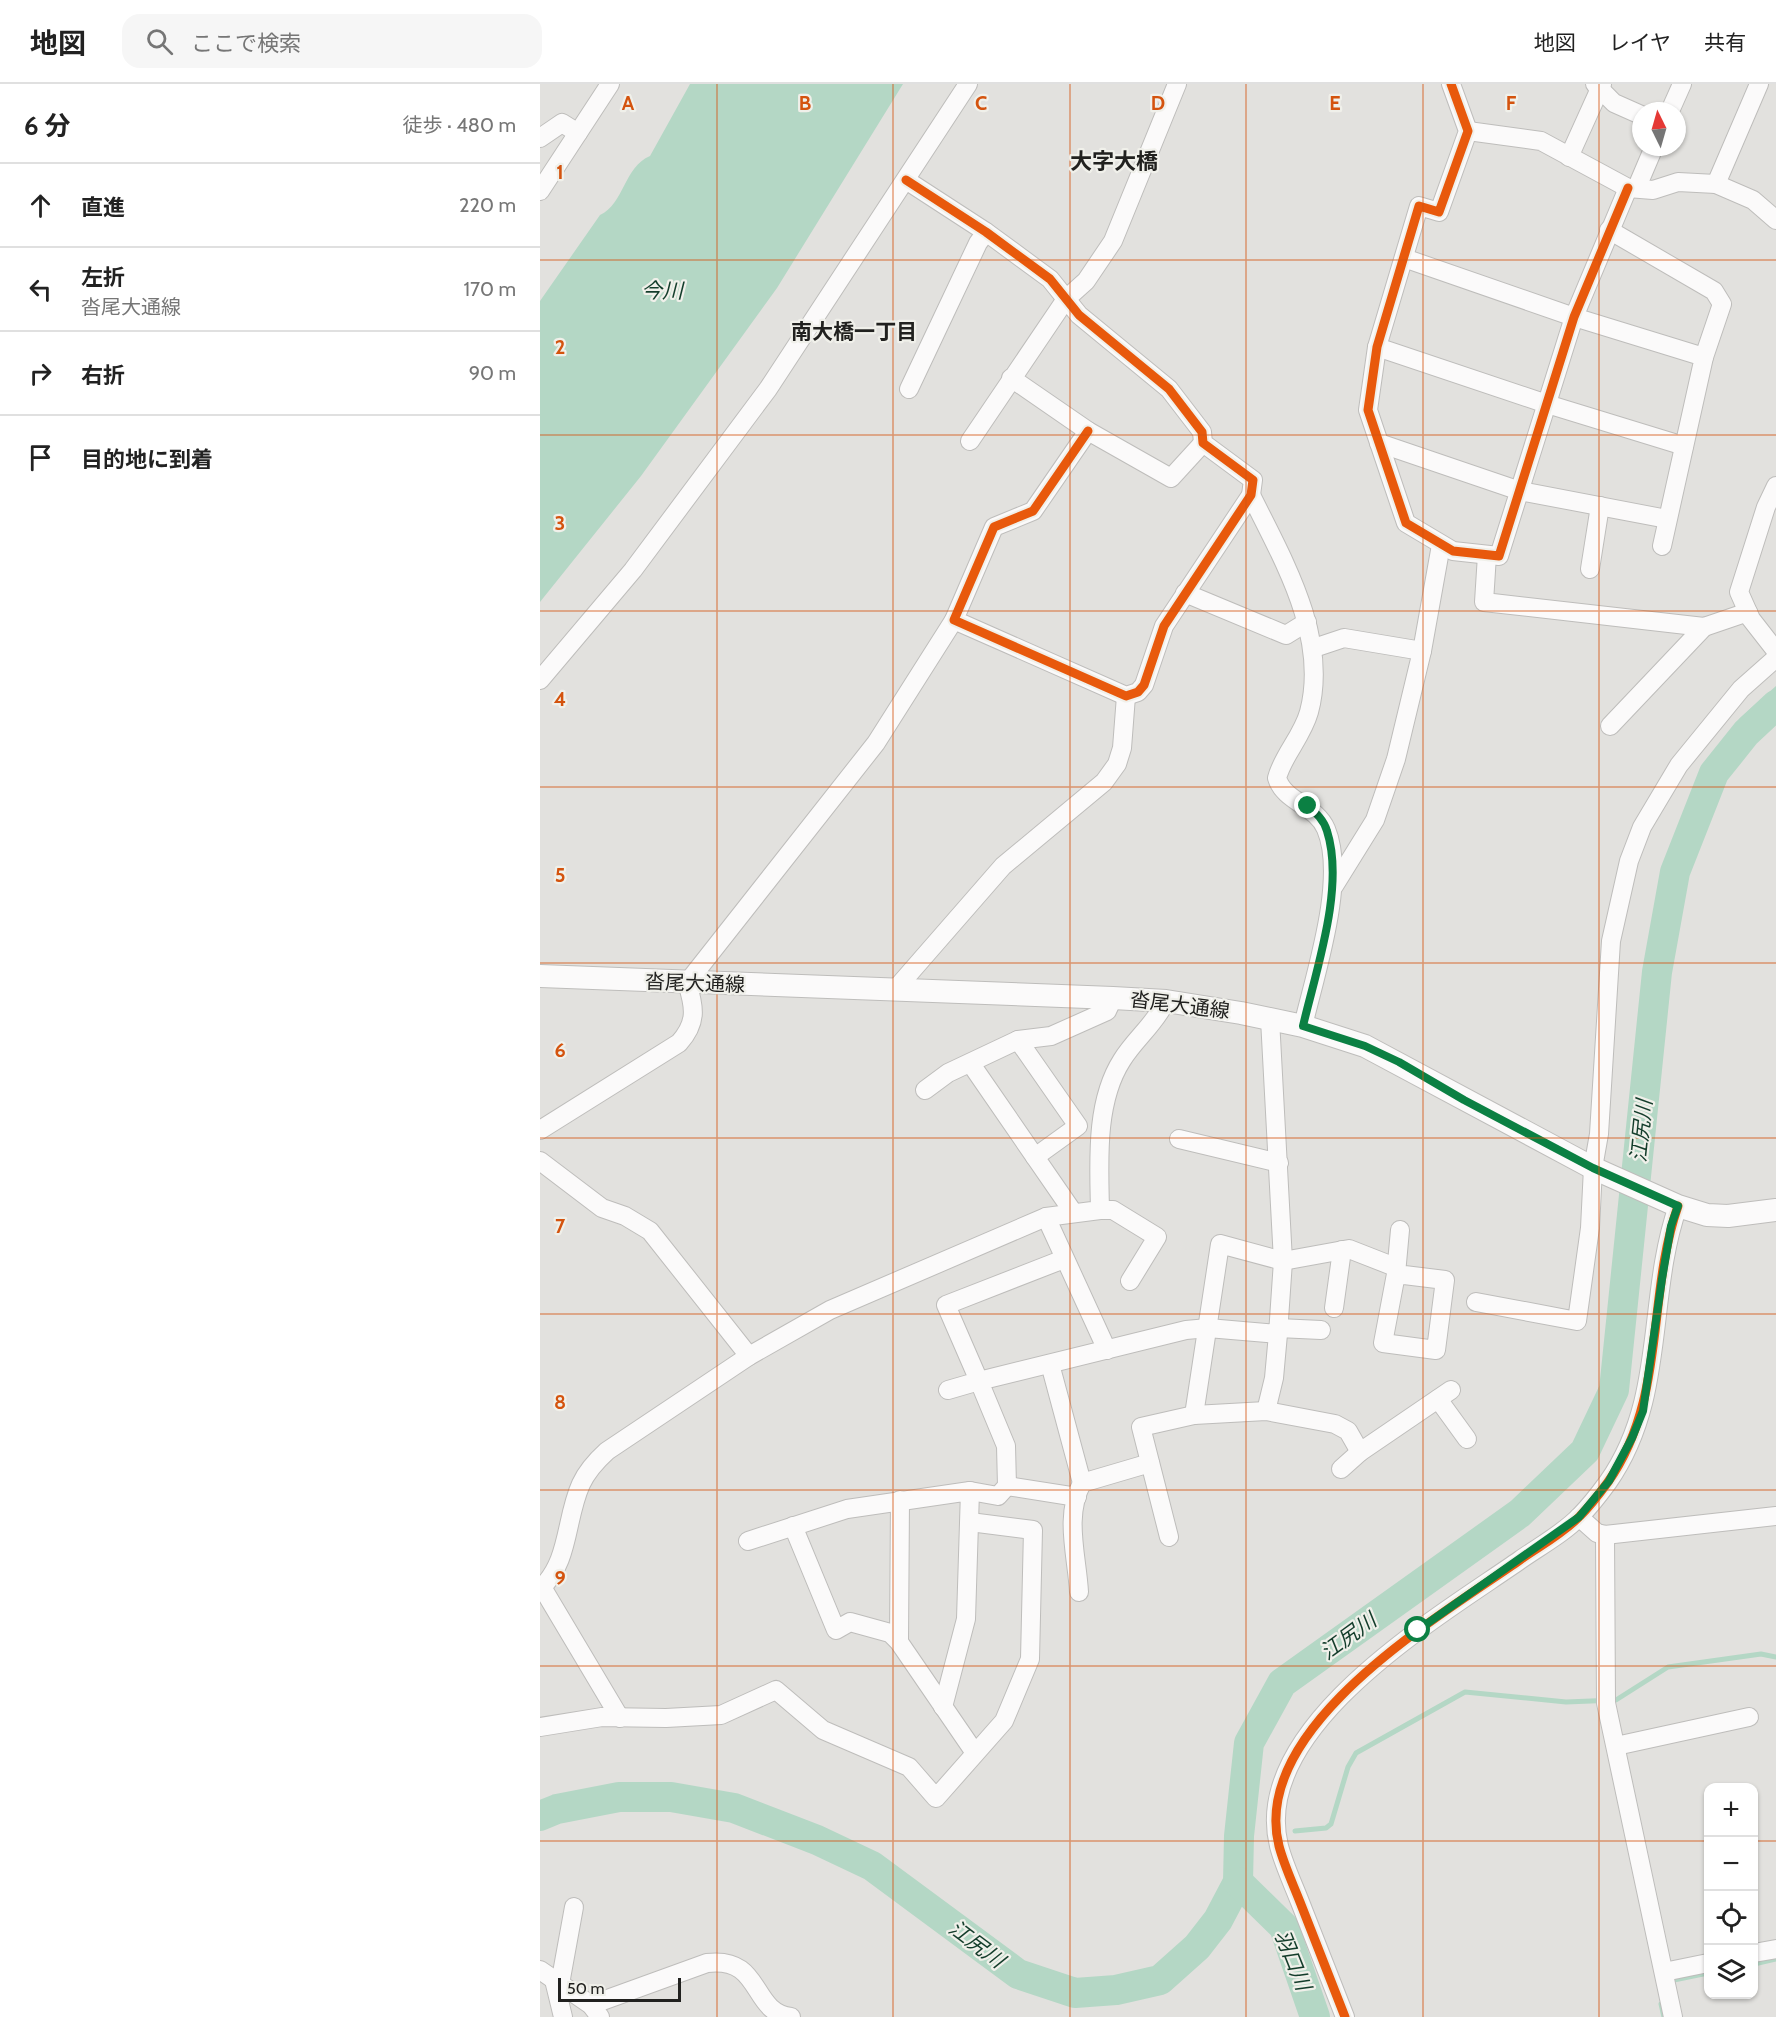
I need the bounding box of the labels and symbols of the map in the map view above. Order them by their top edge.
text: A [622,91,635,115]
text: B [799,91,811,115]
text: C [975,91,987,115]
text: D [1151,91,1165,115]
text: E [1329,91,1341,115]
text: F [1506,91,1517,115]
north arrow [1632,102,1686,156]
district label: 大字大橋 [1070,148,1158,175]
text: 1 [556,160,564,184]
water label: 今川 [641,278,685,303]
district label: 南大橋一丁目 [791,319,917,344]
text: 2 [555,335,565,359]
text: 3 [555,511,565,535]
text: 4 [554,687,566,711]
route end [1294,792,1320,818]
text: 5 [555,863,565,887]
street label: 沓尾大通線 [645,969,745,997]
street label: 沓尾大通線 [1129,987,1231,1023]
text: 6 [554,1038,566,1062]
water label: 江尻川 [1625,1096,1657,1164]
text: 7 [555,1214,566,1238]
text: 8 [554,1390,566,1414]
text: 9 [554,1566,566,1590]
water label: 江尻川 [1315,1606,1382,1665]
route start [1404,1616,1430,1642]
water label: 江尻川 [944,1915,1011,1974]
water label: 羽口川 [1270,1926,1317,1996]
scale bar [558,1975,681,2002]

